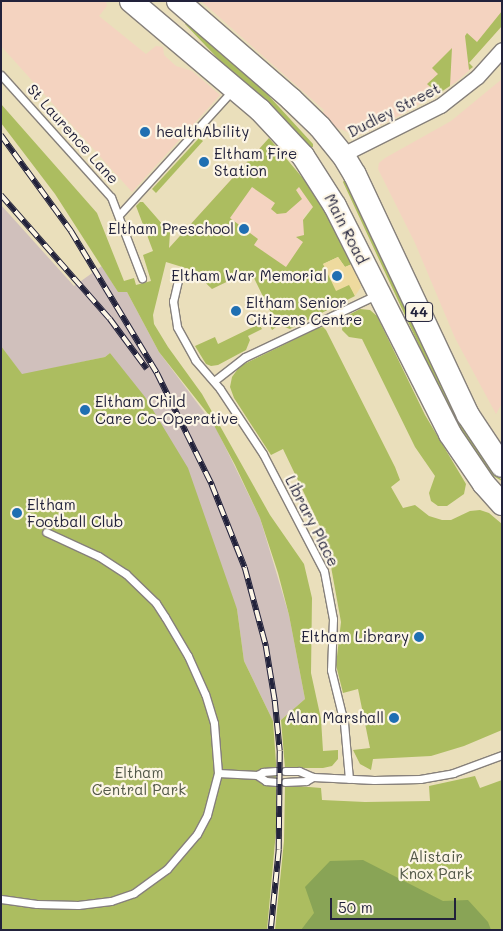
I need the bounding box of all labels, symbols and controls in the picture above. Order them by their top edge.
street label: Dudley Street [345,79,443,141]
street label: St Laurence Lane [23,80,123,188]
place label: healthAbility [156,123,249,141]
marker: healthAbility [138,125,152,139]
place label: Eltham Fire Station [214,144,297,179]
marker: Eltham Fire Station [198,156,210,168]
street label: Main Road [321,191,371,267]
place label: Eltham Preschool [108,220,234,238]
marker: Eltham Preschool [238,223,250,235]
place label: Eltham War Memorial [171,267,327,285]
marker: Eltham War Memorial [331,270,343,282]
place label: Eltham Senior Citizens Centre [246,293,362,328]
road number: 44 [404,300,434,324]
marker: Eltham Senior Citizens Centre [230,305,242,317]
place label: Eltham Child Care Co-Operative [95,392,238,427]
marker: Eltham Child Care Co-Operative [79,404,91,416]
street label: Library Place [281,473,343,569]
place label: Eltham Football Club [27,495,123,530]
marker: Eltham Football Club [11,507,23,519]
place label: Eltham Library [301,628,409,646]
marker: Eltham Library [413,631,425,643]
place label: Alan Marshall [286,709,384,727]
marker: Alan Marshall [388,712,400,724]
park label: Eltham Central Park [92,763,186,798]
park label: Alistair Knox Park [400,847,472,882]
scale bar [333,888,459,920]
text: 50 m [338,897,373,917]

